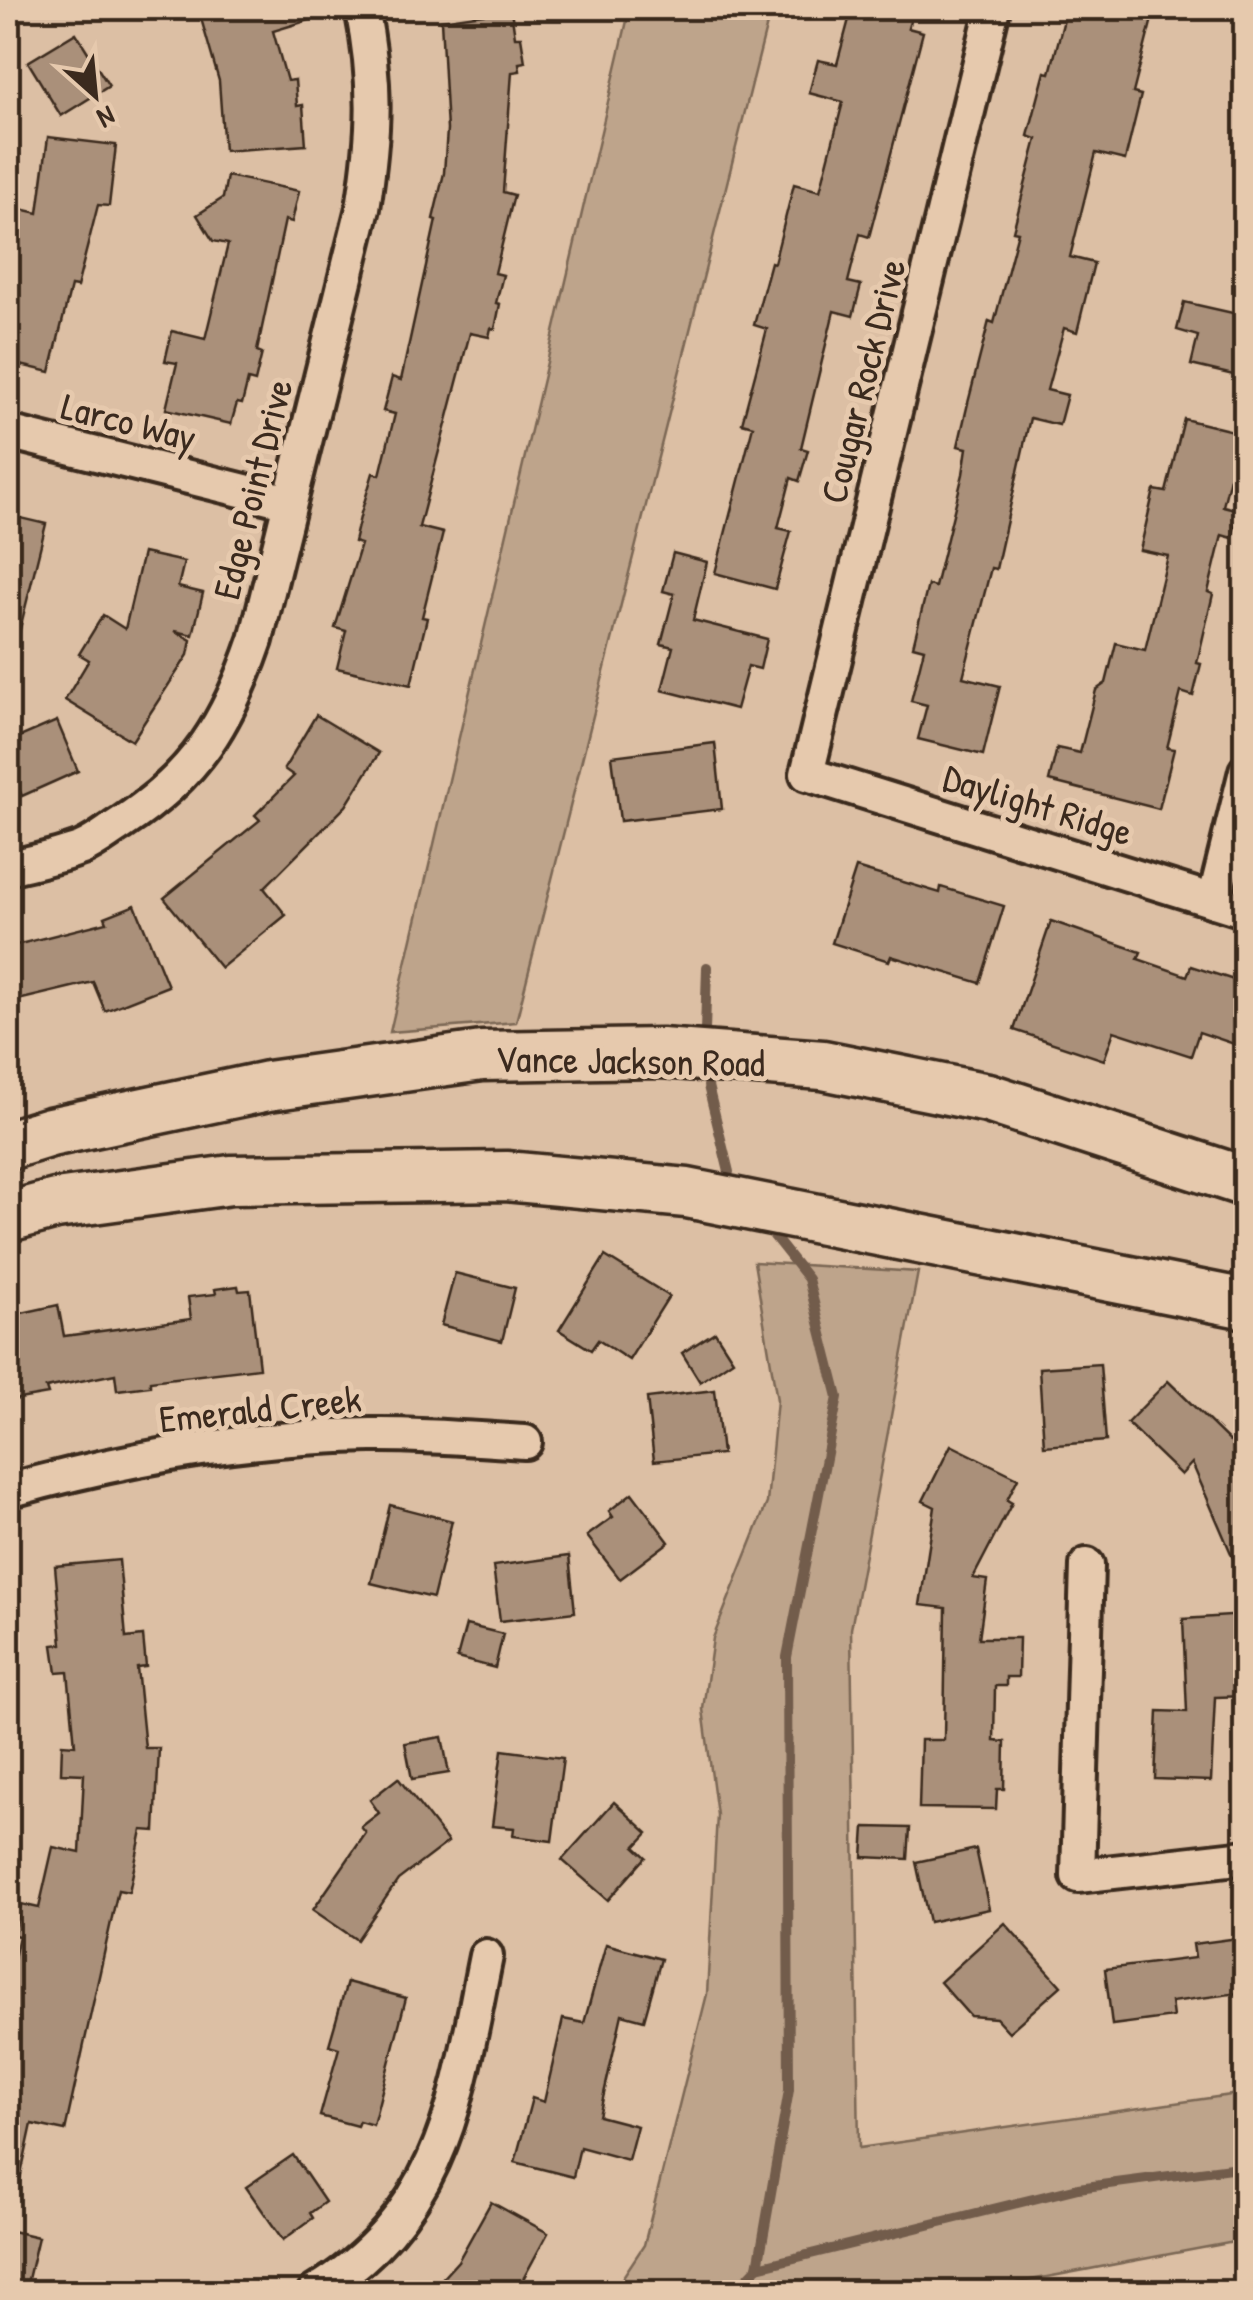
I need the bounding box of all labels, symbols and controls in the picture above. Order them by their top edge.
north arrow [45,45,145,145]
text: N [91,97,122,138]
street label: Cougar Rock Drive [807,253,917,509]
street label: Edge Point Drive [200,374,304,604]
street label: Larco Way [56,379,202,463]
street label: Daylight Ridge [937,751,1139,857]
street label: Vance Jackson Road [495,1032,765,1088]
street label: Emerald Creek [157,1372,364,1444]

